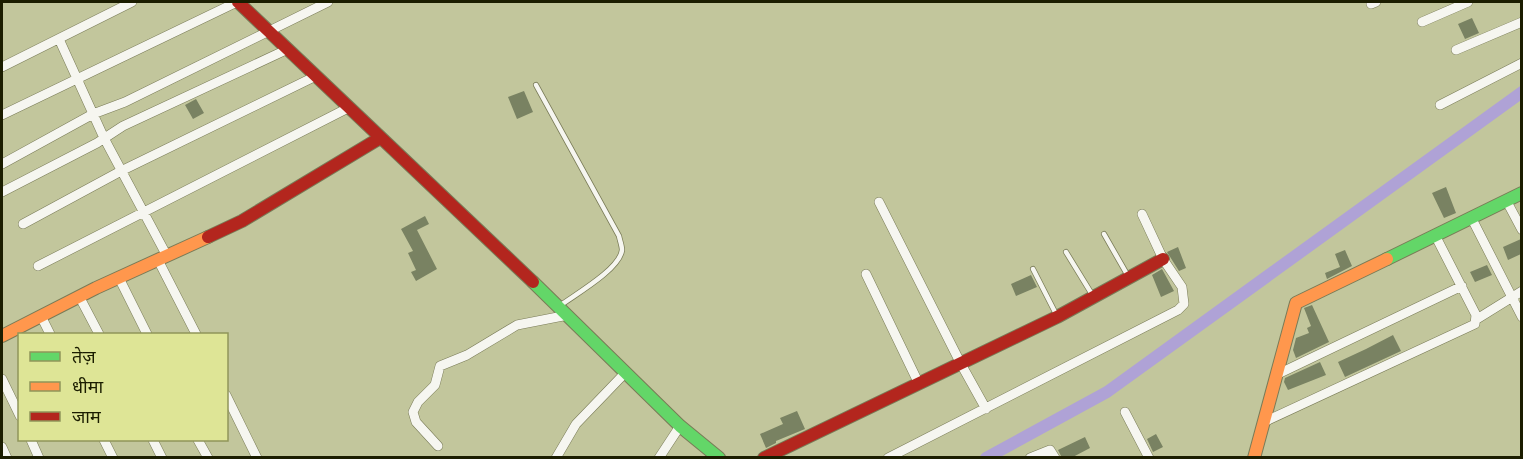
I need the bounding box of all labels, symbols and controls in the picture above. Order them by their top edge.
legend [18,333,228,441]
text: तेज़ [72,345,96,367]
text: धीमा [72,375,103,397]
text: जाम [72,405,102,427]

